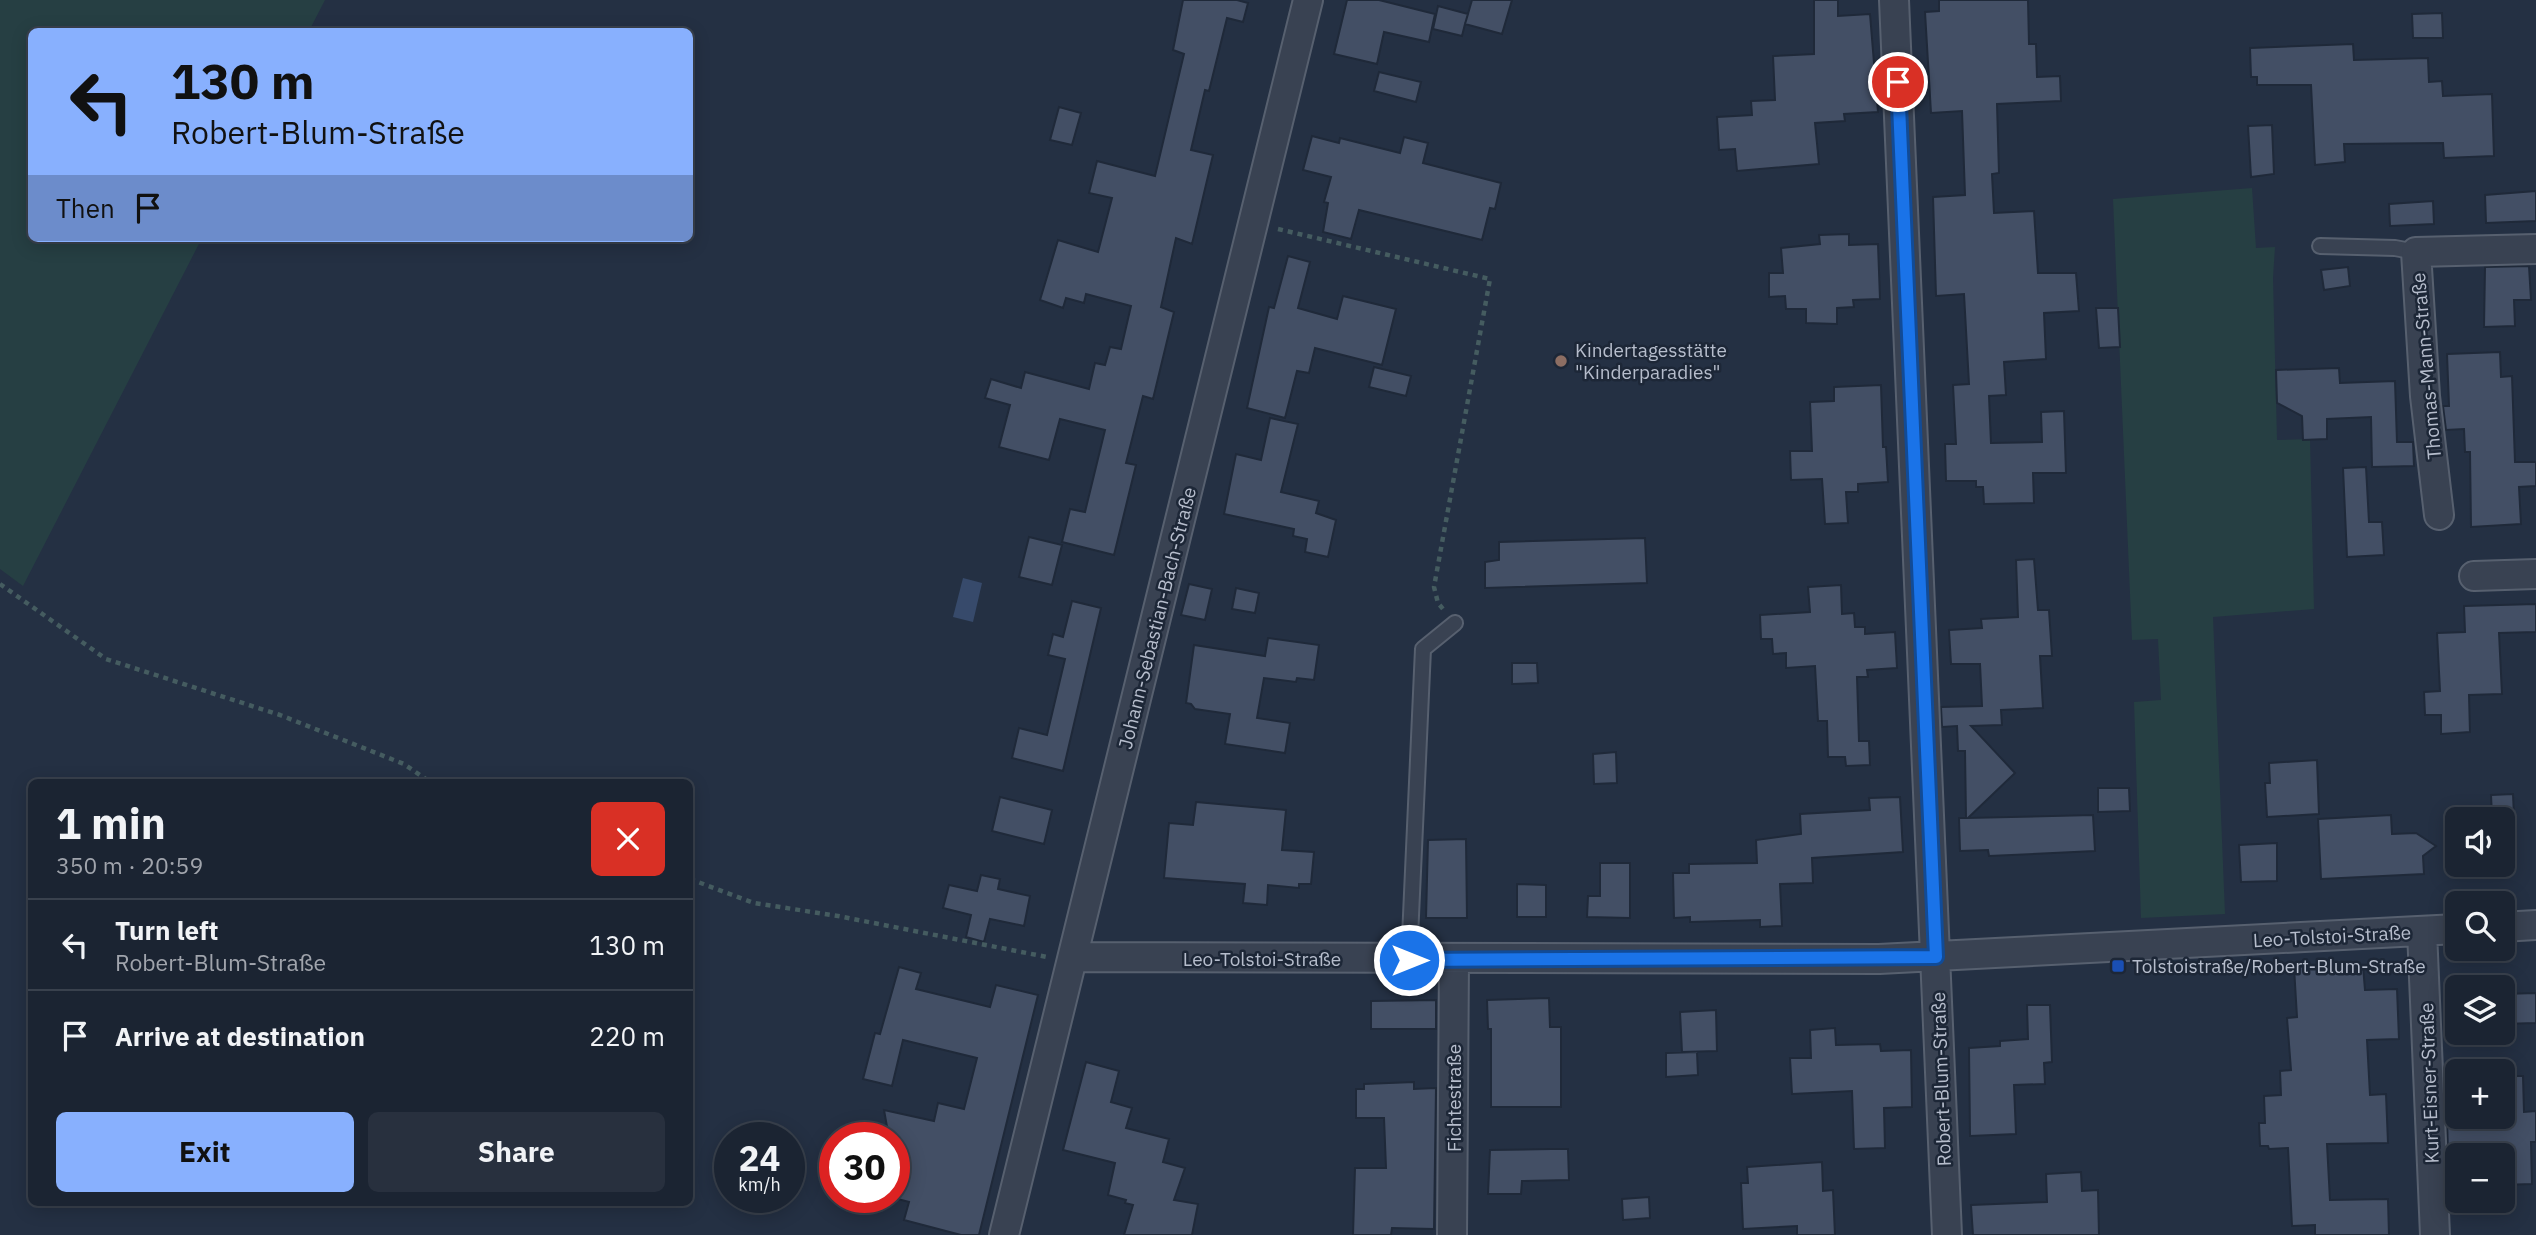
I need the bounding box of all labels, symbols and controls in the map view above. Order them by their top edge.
text: 130 m [171,49,315,112]
pin [1868,52,1928,112]
icon: left [56,56,147,147]
icon: arrive [1879,63,1917,101]
text: Robert-Blum-Straße [171,111,465,153]
icon: arrive [129,189,167,227]
text: Then [56,191,115,225]
street label: Thomas-Mann-Straße [2406,272,2446,460]
place label: Kindertagesstätte "Kinderparadies" [1575,338,1727,384]
marker: Kindertagesstätte "Kinderparadies" [1553,353,1569,369]
street label: Johann-Sebastian-Bach-Straße [1113,484,1201,752]
text: 1 min [56,796,166,851]
button: close [591,802,665,876]
map controls [2445,807,2515,1213]
button: sound [2445,807,2515,877]
text: 350 m · 20:59 [56,850,203,880]
button: search [2445,891,2515,961]
text: Turn left [115,913,218,947]
street label: Leo-Tolstoi-Straße [2252,920,2412,952]
position arrow [1372,923,1446,997]
icon: left [56,926,94,964]
text: 130 m [589,928,665,962]
text: Robert-Blum-Straße [115,947,326,977]
street label: Leo-Tolstoi-Straße [1183,947,1341,971]
place label: Tolstoistraße/Robert-Blum-Straße [2132,954,2426,978]
marker: Tolstoistraße/Robert-Blum-Straße [2110,958,2126,974]
button: layers [2445,975,2515,1045]
street label: Robert-Blum-Straße [1926,991,1956,1167]
street label: Kurt-Eisner-Straße [2414,1002,2444,1164]
icon: arrive [56,1017,94,1055]
text: Arrive at destination [115,1019,365,1053]
text: 220 m [589,1019,665,1053]
street label: Fichtestraße [1442,1044,1466,1152]
button: + [2445,1059,2515,1129]
button: Exit [56,1112,354,1192]
button: Share [368,1112,665,1192]
speed limit sign: 30 [819,1122,910,1213]
text: 24 [738,1135,781,1181]
button: − [2445,1143,2515,1213]
text: km/h [738,1173,781,1196]

